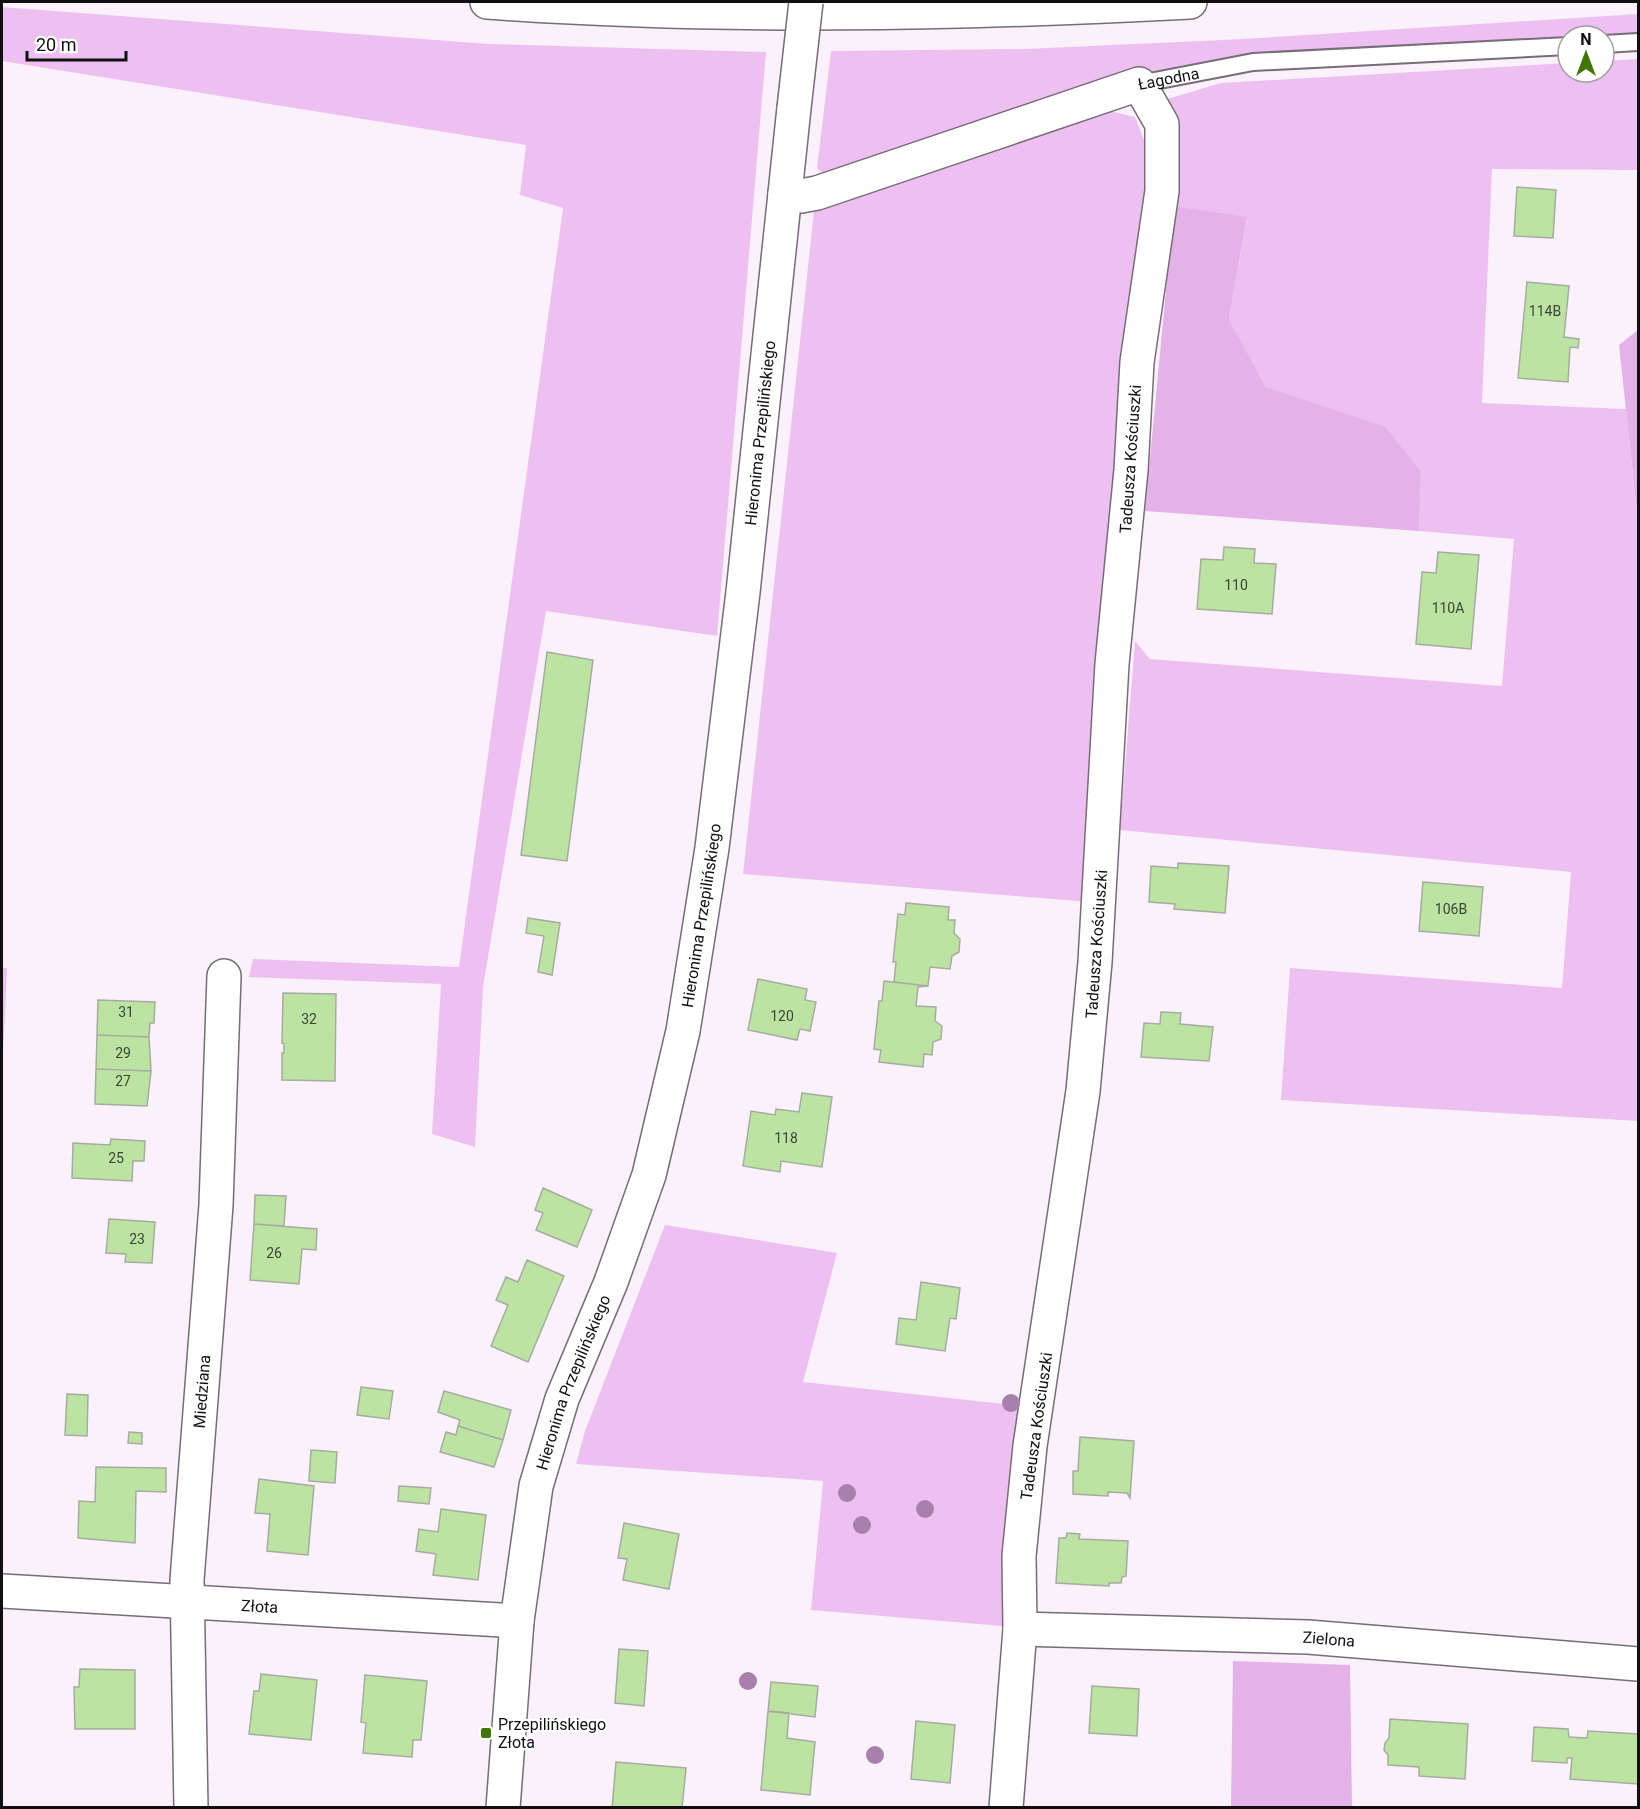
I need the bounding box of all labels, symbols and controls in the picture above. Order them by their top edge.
scale bar [27,24,126,62]
north arrow [1556,24,1616,84]
text: N [1580,30,1592,49]
text: 20 m [36,34,76,55]
street label: Łagodna [1136,64,1201,94]
house number: 114B [1529,303,1561,319]
street label: Hieronima Przepilińskiego [741,340,779,526]
street label: Tadeusza Kościuszki [1116,384,1145,534]
house number: 110 [1224,577,1248,593]
house number: 110A [1432,600,1464,616]
street label: Hieronima Przepilińskiego [678,822,725,1009]
street label: Tadeusza Kościuszki [1082,869,1111,1019]
house number: 106B [1435,901,1467,917]
house number: 31 [118,1004,134,1020]
house number: 120 [770,1008,794,1024]
house number: 32 [301,1011,317,1027]
house number: 29 [115,1045,131,1061]
house number: 27 [115,1073,131,1089]
house number: 118 [774,1130,798,1146]
house number: 25 [108,1150,124,1166]
house number: 23 [129,1231,145,1247]
house number: 26 [266,1245,282,1261]
street label: Hieronima Przepilińskiego [532,1292,615,1472]
street label: Tadeusza Kościuszki [1017,1351,1056,1501]
street label: Miedziana [190,1354,214,1429]
street label: Złota [241,1596,279,1617]
street label: Zielona [1302,1628,1356,1651]
place label: Przepilińskiego Złota [498,1715,606,1752]
marker: Przepilińskiego Złota [479,1726,493,1740]

